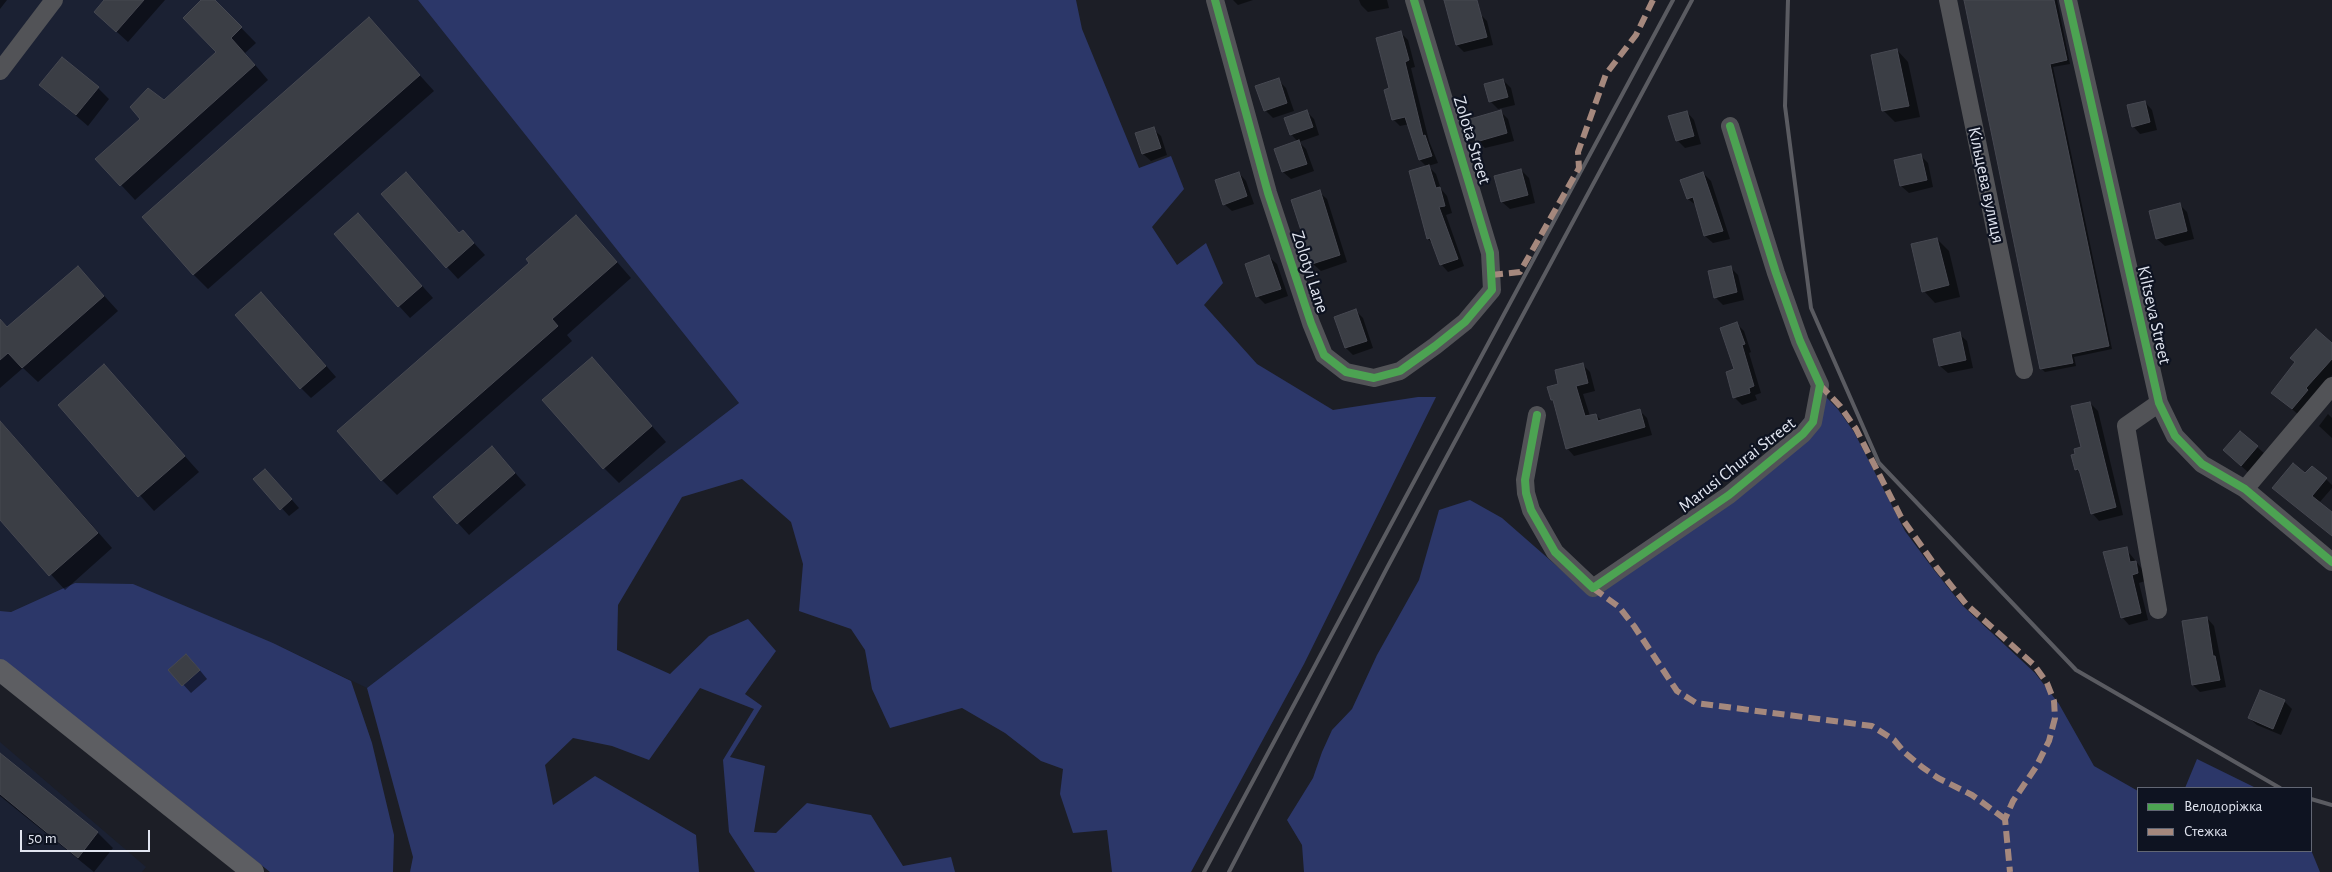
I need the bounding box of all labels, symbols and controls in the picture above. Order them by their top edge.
street label: Zolota Street [1448,94,1496,186]
street label: Кільцева вулиця [1963,125,2009,245]
street label: Zolotyi Lane [1287,228,1333,316]
street label: Kiltseva Street [2132,264,2176,366]
street label: Marusi Churai Street [1674,413,1800,517]
legend [2137,787,2312,852]
text: Велодоріжка [2184,799,2262,814]
scale bar [22,820,152,852]
text: Стежка [2184,824,2227,839]
text: 50 m [28,831,57,846]

